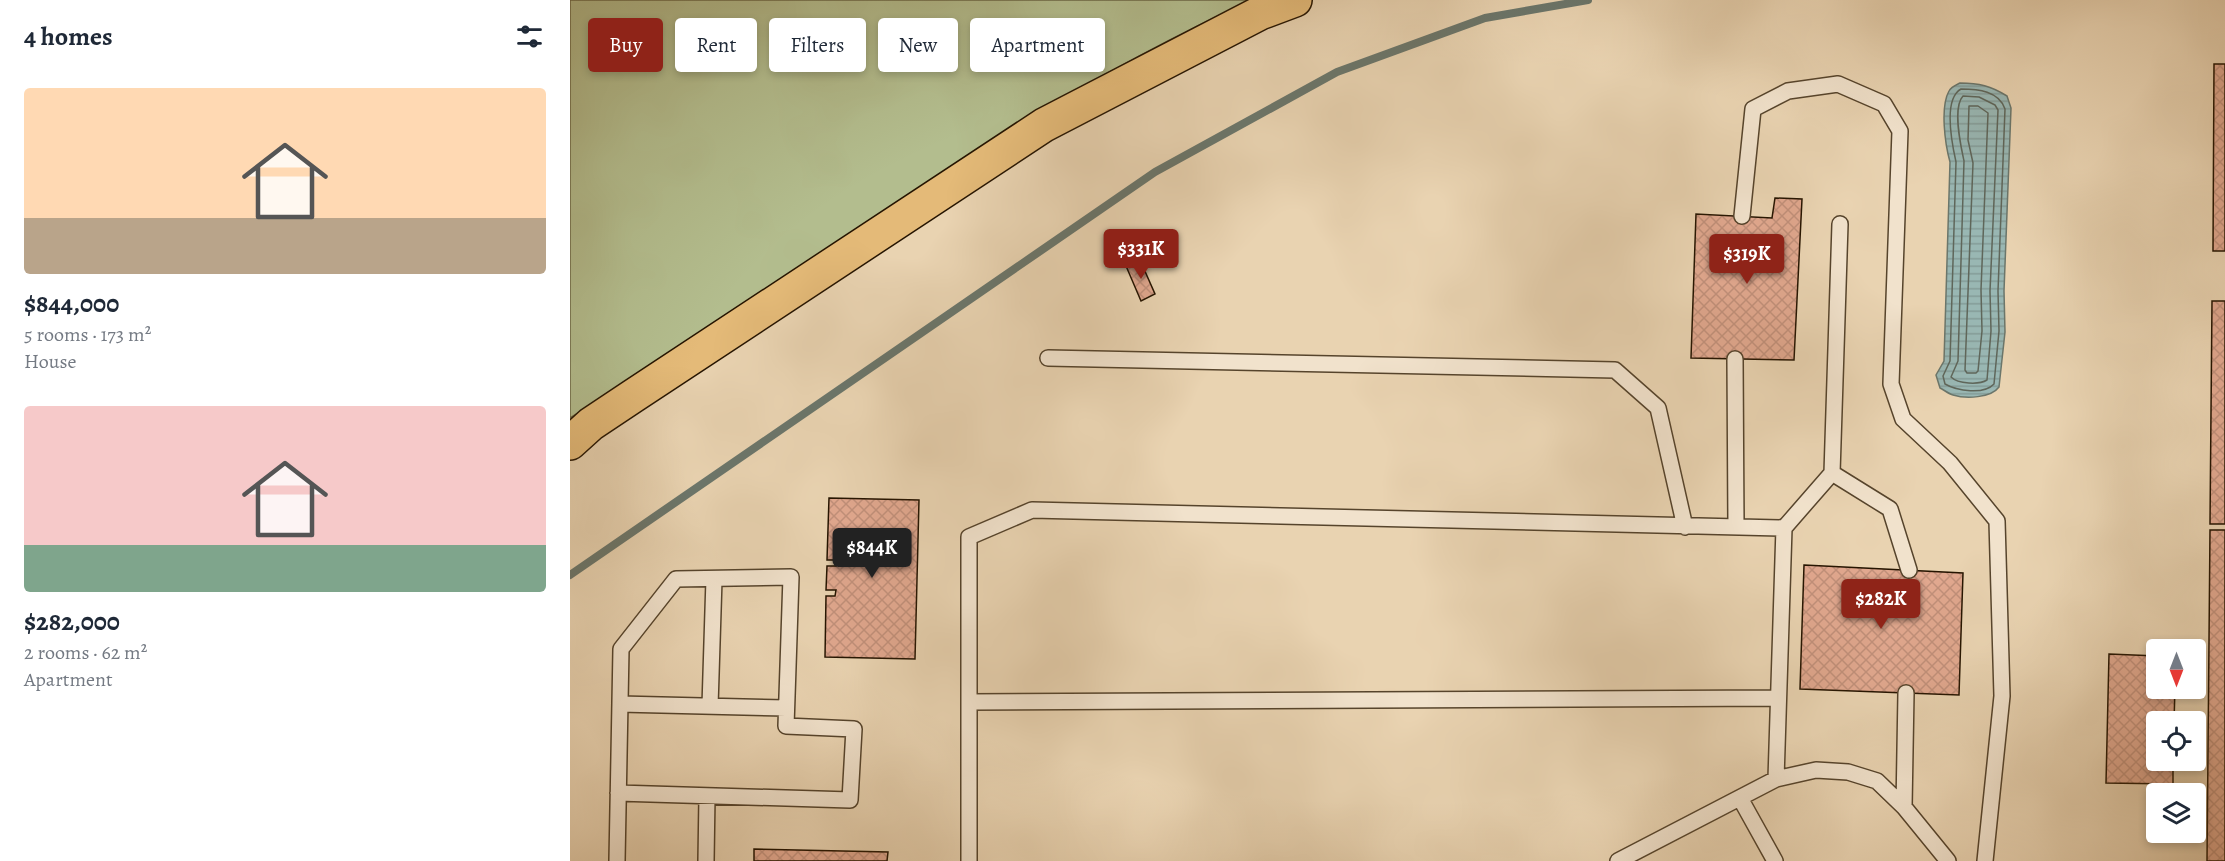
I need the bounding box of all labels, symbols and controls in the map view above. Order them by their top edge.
chip: Buy [588,18,663,72]
chip: Rent [675,18,757,72]
chip: Filters [769,18,866,72]
chip: New [878,18,958,72]
chip: Apartment [970,18,1105,72]
text: 4 homes [24,19,113,54]
icon: filters [513,20,546,53]
icon: home [231,127,339,235]
pin: $331K [1099,229,1183,280]
pin: $319K [1705,234,1789,285]
text: $331K [1118,235,1164,262]
text: $319K [1723,240,1771,267]
text: $844,000 [24,286,119,321]
text: 5 rooms · 173 m² [24,321,151,348]
text: House [24,348,76,375]
icon: home [231,445,339,553]
pin: $844K [830,528,914,579]
text: $844K [847,534,897,561]
pin: $282K [1839,579,1923,630]
text: $282K [1855,585,1907,612]
text: $282,000 [24,604,120,639]
text: 2 rooms · 62 m² [24,639,147,666]
north arrow [2146,639,2206,699]
map controls [2146,639,2206,843]
text: Apartment [24,666,113,693]
button: locate [2146,711,2206,771]
button: layers [2146,783,2206,843]

